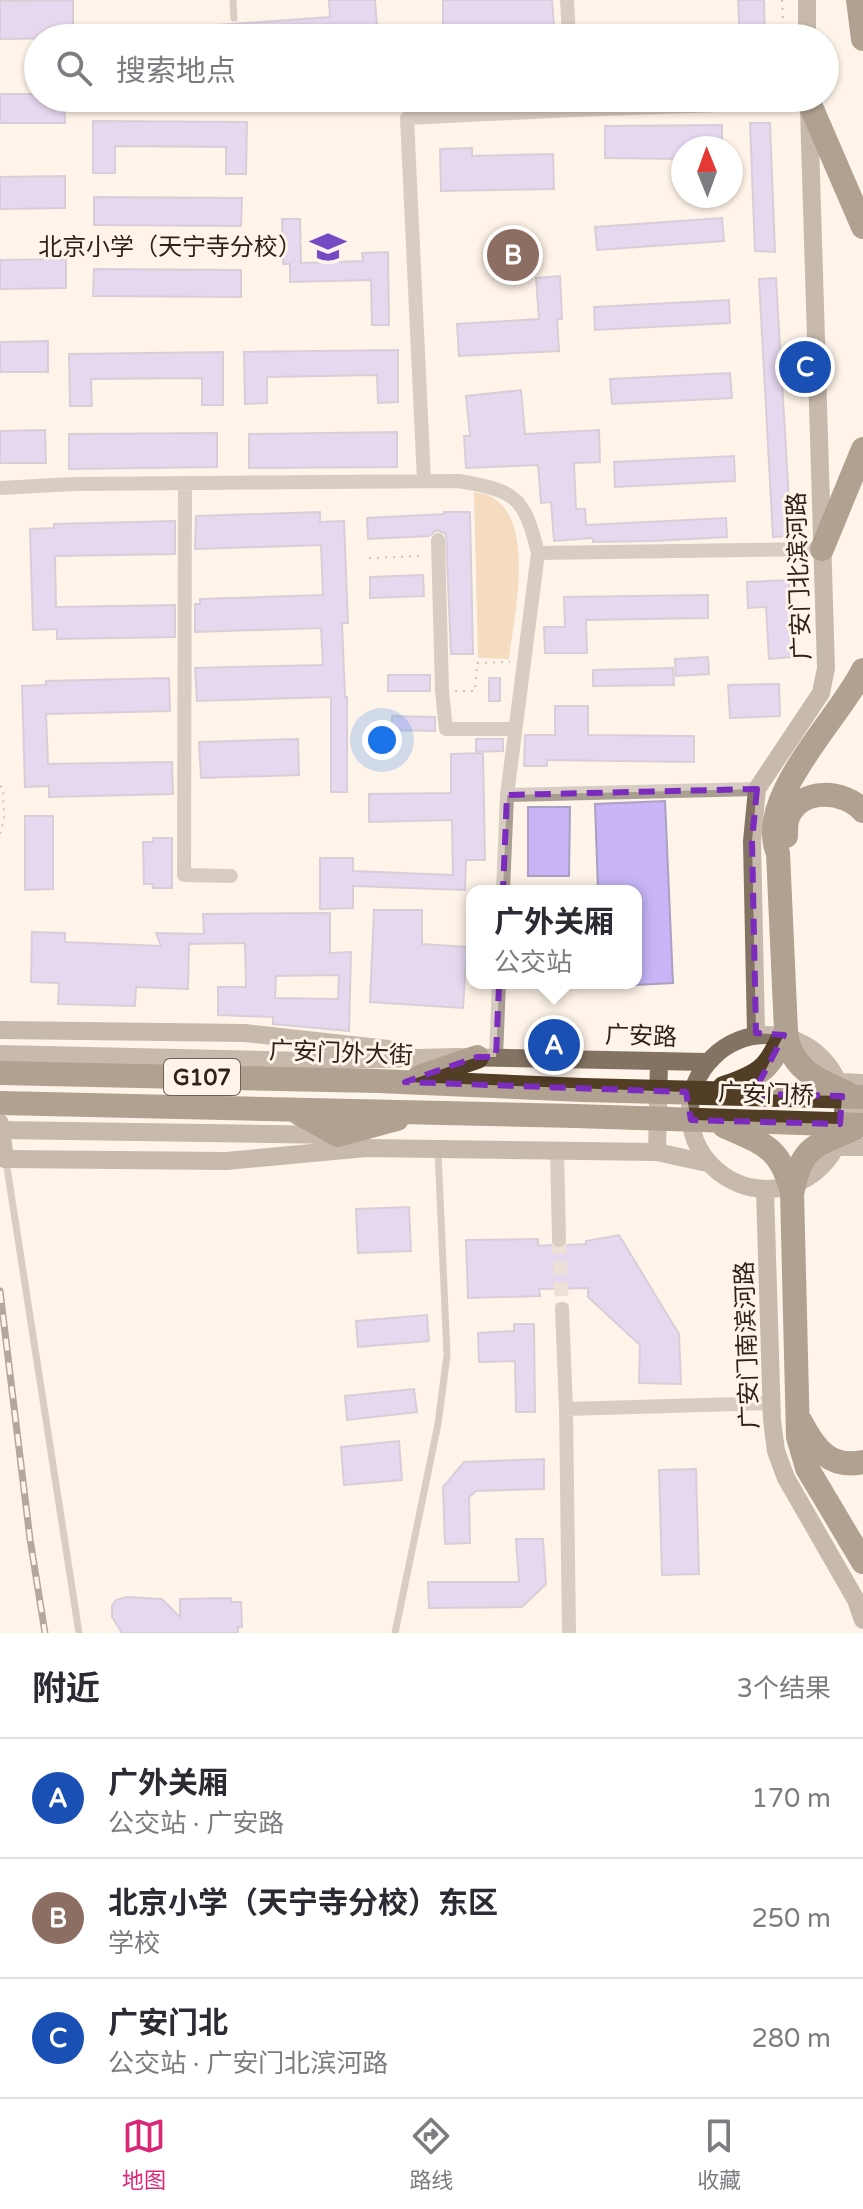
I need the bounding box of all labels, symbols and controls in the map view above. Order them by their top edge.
search box [24,24,839,112]
icon: search [52,46,96,90]
text: 搜索地点 [116,53,236,90]
north arrow [671,136,743,208]
pin: B [487,225,539,285]
school or university icon: 北京小学（天宁寺分校） [309,228,347,266]
place label: 北京小学（天宁寺分校） [38,233,302,262]
pin: C [779,337,831,397]
street label: 广安门北滨河路 [782,492,817,660]
your location [362,720,402,760]
popup [466,885,642,989]
text: 广外关厢 [494,904,614,941]
text: 公交站 [494,947,572,978]
pin: A [528,1015,580,1075]
street label: 广安路 [604,1021,677,1052]
street label: 广安门外大街 [269,1036,413,1071]
road number: G107 [164,1059,240,1095]
street label: 广安门桥 [718,1078,814,1111]
street label: 广安门南滨河路 [730,1261,765,1429]
text: 附近 [32,1669,100,1710]
text: 3个结果 [737,1673,831,1704]
text: 广外关厢 [108,1765,228,1802]
text: A [48,1783,68,1814]
text: 170 m [751,1783,831,1814]
text: 公交站 · 广安路 [108,1808,284,1839]
text: 北京小学（天宁寺分校）东区 [108,1885,498,1922]
text: B [49,1903,67,1934]
text: 250 m [751,1903,831,1934]
text: 学校 [108,1928,160,1959]
text: 广安门北 [108,2005,228,2042]
text: C [49,2023,67,2054]
text: 280 m [751,2023,831,2054]
text: 公交站 · 广安门北滨河路 [108,2048,388,2079]
tab: 地图 [122,2114,166,2194]
tab: 路线 [409,2114,453,2194]
tab: 收藏 [697,2114,741,2194]

